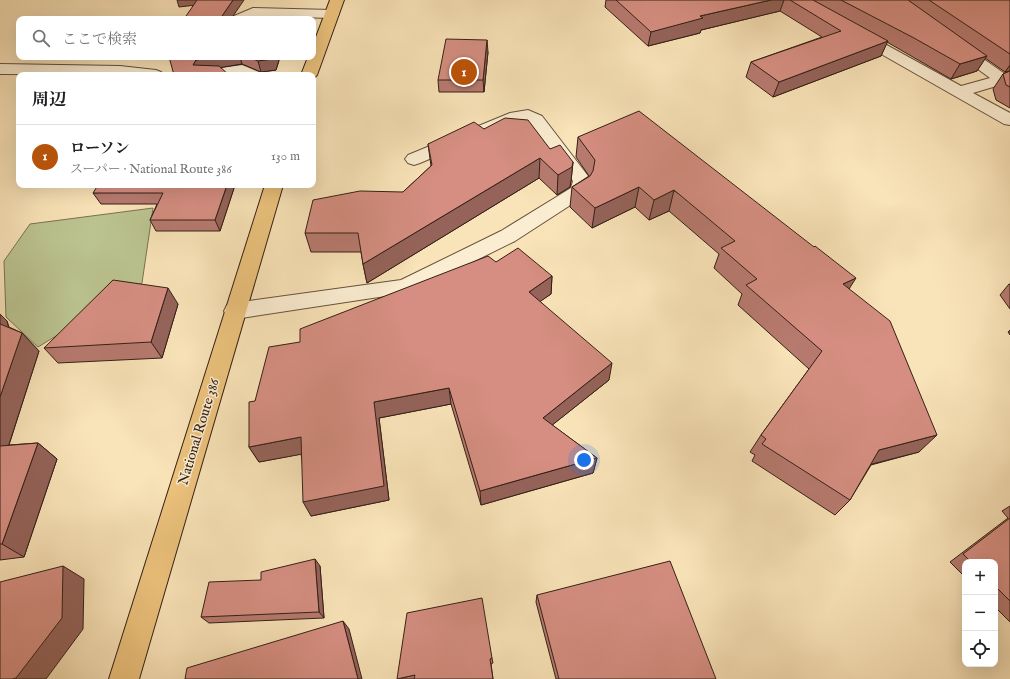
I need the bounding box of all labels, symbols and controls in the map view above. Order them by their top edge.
search box [16,16,316,60]
icon: search [30,27,52,49]
text: ここで検索 [62,30,137,49]
pin: 1 [451,57,477,87]
text: 周辺 [32,90,66,111]
text: ローソン [70,139,129,158]
text: 1 [43,148,47,165]
text: 130 m [271,148,300,165]
text: スーパー · National Route 386 [70,161,232,178]
street label: National Route 386 [174,376,224,487]
your location [574,450,594,470]
map controls [962,559,998,667]
button: + [962,559,998,595]
button: − [962,595,998,631]
button: locate [962,631,998,667]

